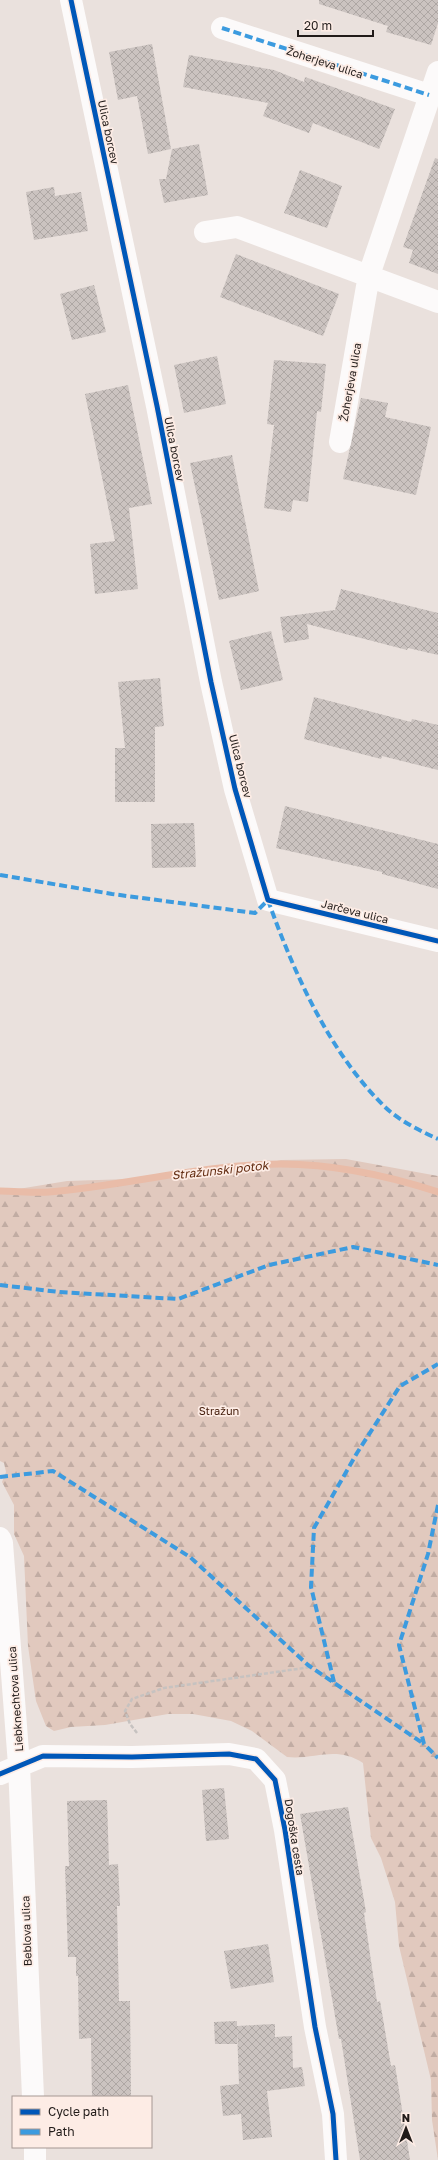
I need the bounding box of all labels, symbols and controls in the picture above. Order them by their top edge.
scale bar [298,12,373,38]
text: 20 m [304,18,332,33]
street label: Žoherjeva ulica [285,44,365,80]
street label: Ulica borcev [96,99,122,165]
street label: Žoherjeva ulica [337,342,363,422]
street label: Ulica borcev [162,416,188,482]
street label: Ulica borcev [227,733,255,799]
street label: Jarčeva ulica [320,896,390,926]
water label: Stražunski potok [171,1157,270,1183]
park label: Stražun [199,1404,239,1417]
street label: Liebknechtova ulica [5,1646,25,1752]
street label: Dogoška cesta [283,1798,307,1876]
street label: Beblova ulica [18,1896,34,1966]
legend [12,2096,152,2148]
text: Cycle path [48,2104,109,2119]
north arrow [386,2108,426,2148]
text: N [402,2111,410,2124]
text: Path [48,2124,75,2139]

